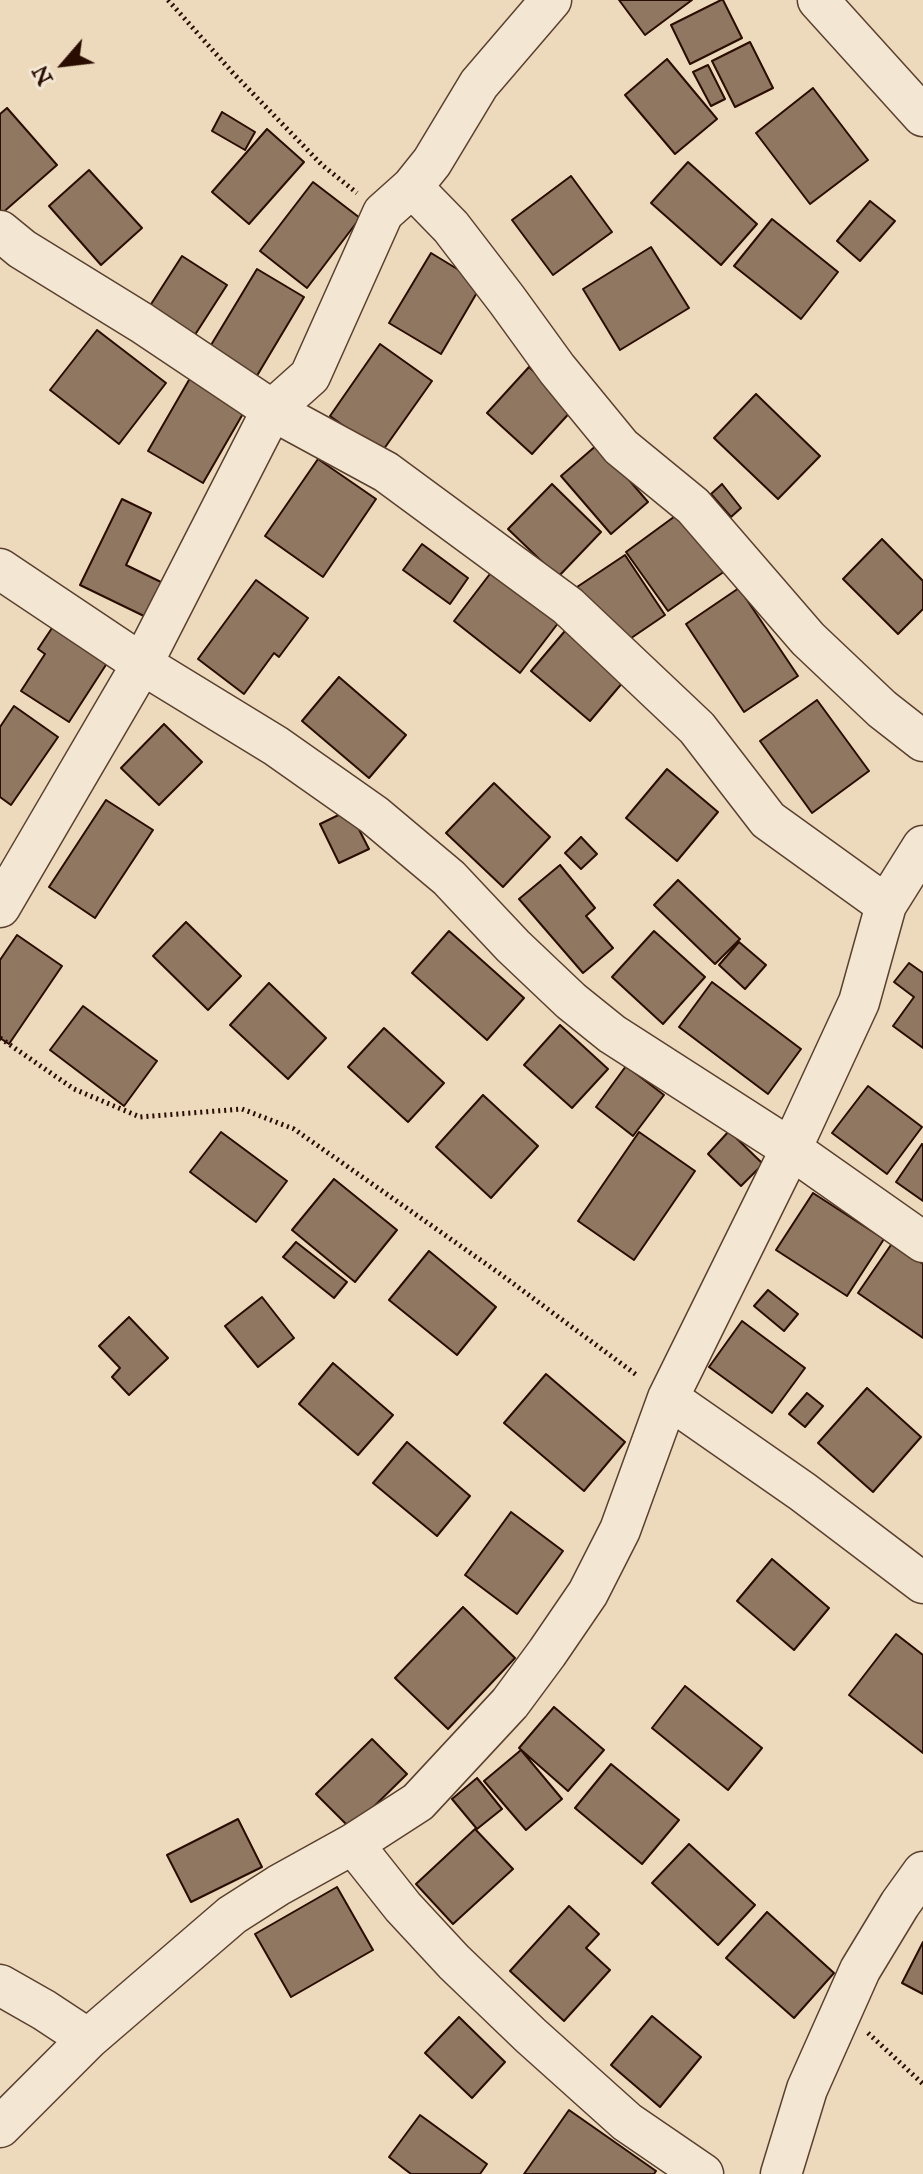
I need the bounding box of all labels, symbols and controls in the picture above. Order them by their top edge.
north arrow [24,24,104,104]
text: N [26,61,59,90]

